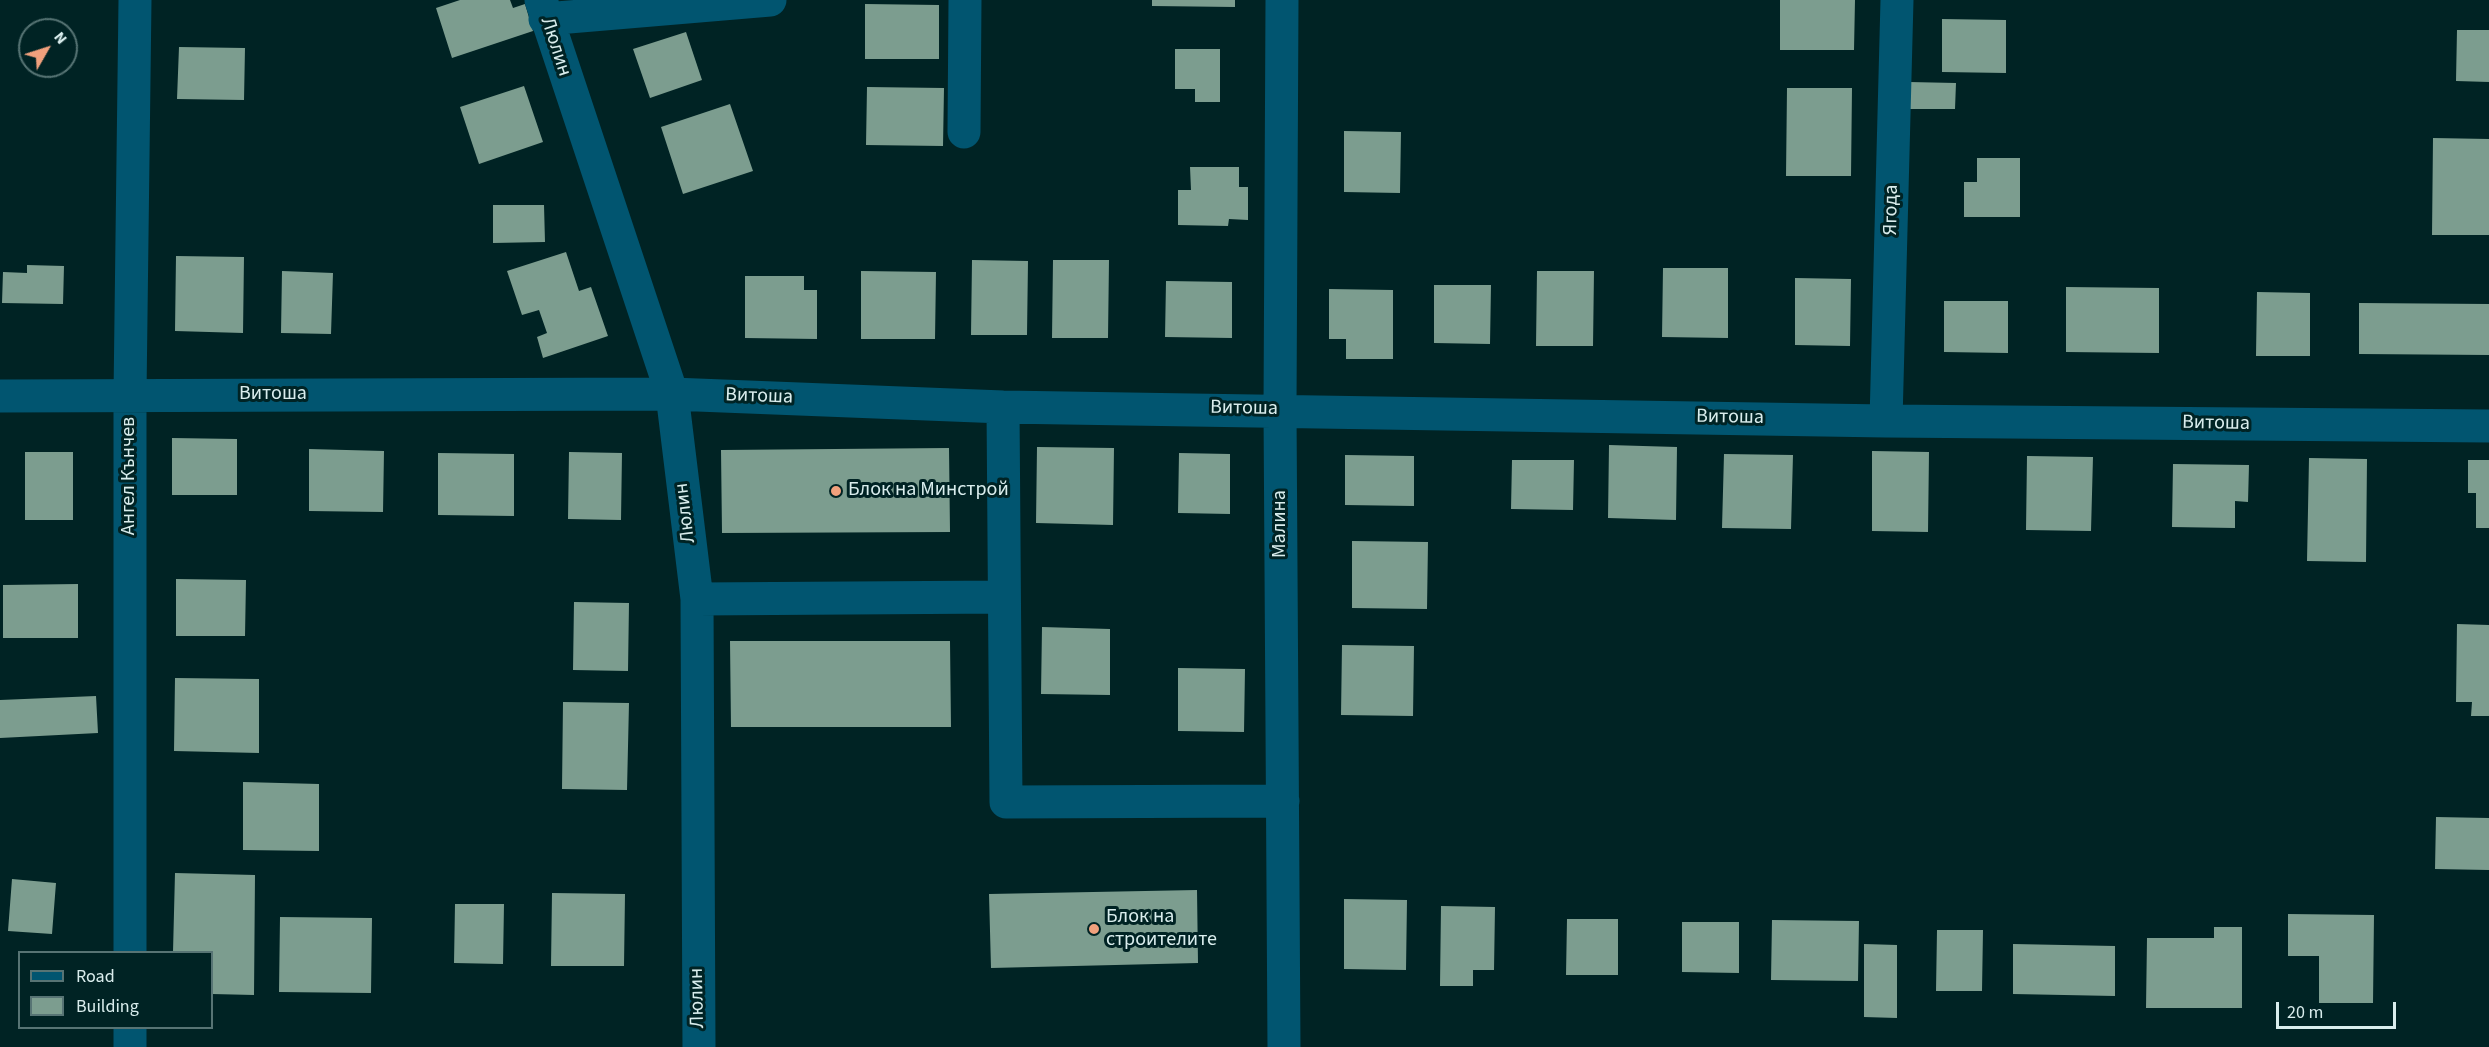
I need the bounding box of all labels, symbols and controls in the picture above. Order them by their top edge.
street label: Люлин [534,15,576,79]
north arrow [18,18,78,78]
text: N [49,27,72,49]
street label: Ягода [1880,184,1904,236]
street label: Витоша [239,383,307,407]
street label: Витоша [725,384,793,410]
street label: Витоша [1210,396,1278,422]
street label: Витоша [1696,405,1764,431]
street label: Витоша [2182,411,2250,437]
street label: Ангел Кънчев [118,417,142,535]
place label: Блок на Минстрой [848,479,1009,503]
street label: Люлин [670,482,702,544]
marker: Блок на Минстрой [829,484,843,498]
street label: Малина [1269,490,1293,558]
place label: Блок на строителите [1106,906,1217,953]
marker: Блок на строителите [1087,922,1101,936]
legend [18,951,213,1029]
text: Road [76,964,115,989]
street label: Люлин [685,968,711,1028]
scale bar [2279,990,2399,1028]
text: Building [76,994,139,1019]
text: 20 m [2287,1000,2323,1025]

